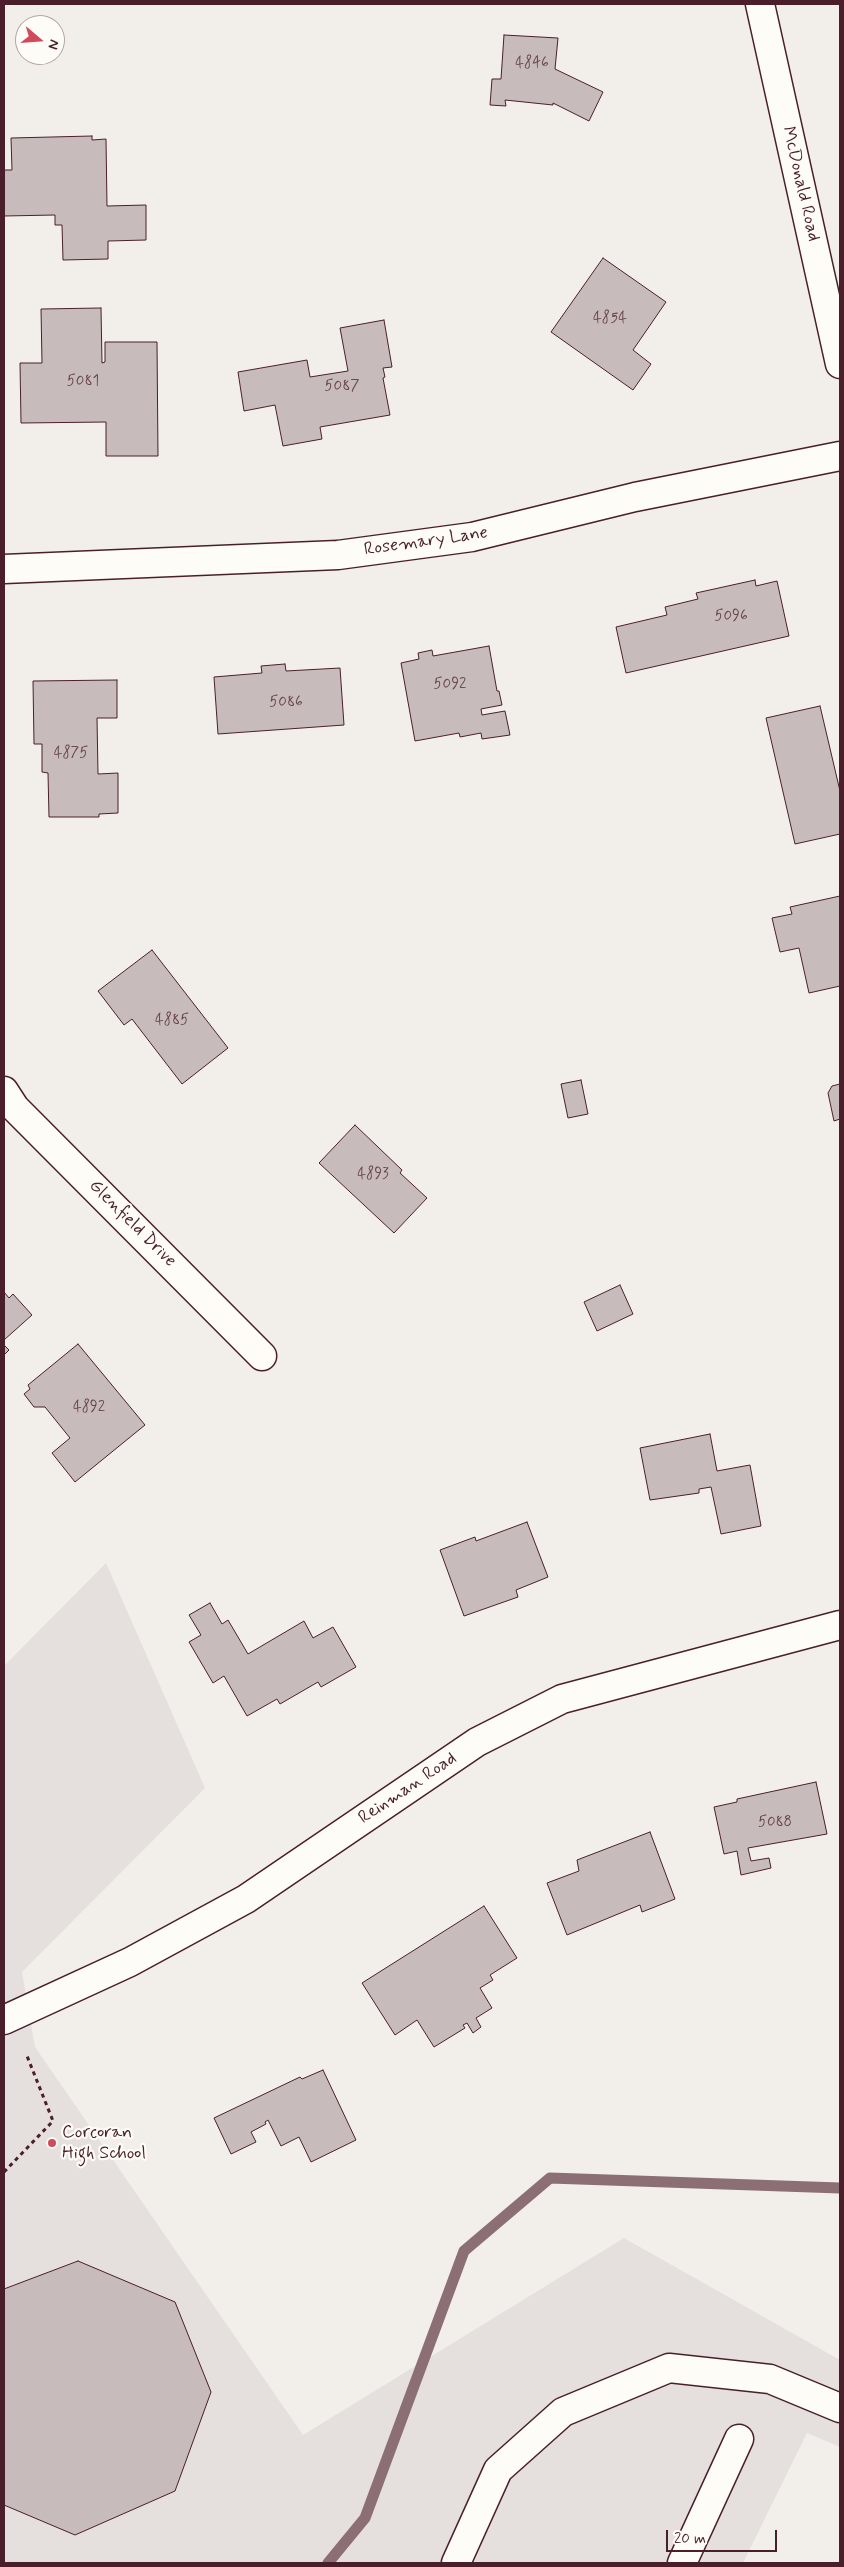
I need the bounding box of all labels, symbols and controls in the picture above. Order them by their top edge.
north arrow [15,15,65,65]
text: N [43,37,63,52]
house number: 4846 [515,55,549,73]
street label: McDonald Road [776,124,824,244]
house number: 4854 [593,310,627,328]
house number: 5081 [67,373,99,391]
house number: 5087 [325,378,359,396]
street label: Rosemary Lane [363,523,489,561]
house number: 5096 [714,608,748,626]
house number: 5092 [434,676,466,694]
house number: 5086 [269,694,303,712]
house number: 4875 [54,745,88,763]
house number: 4885 [155,1012,189,1030]
house number: 4893 [357,1166,389,1184]
street label: Glenfield Drive [84,1176,180,1272]
house number: 4892 [73,1399,105,1417]
street label: Reinman Road [355,1748,461,1830]
house number: 5088 [758,1814,792,1832]
place label: Corcoran High School [62,2122,146,2164]
marker: Corcoran High School [46,2137,58,2149]
scale bar [669,2520,780,2552]
text: 20 m [674,2529,706,2549]

